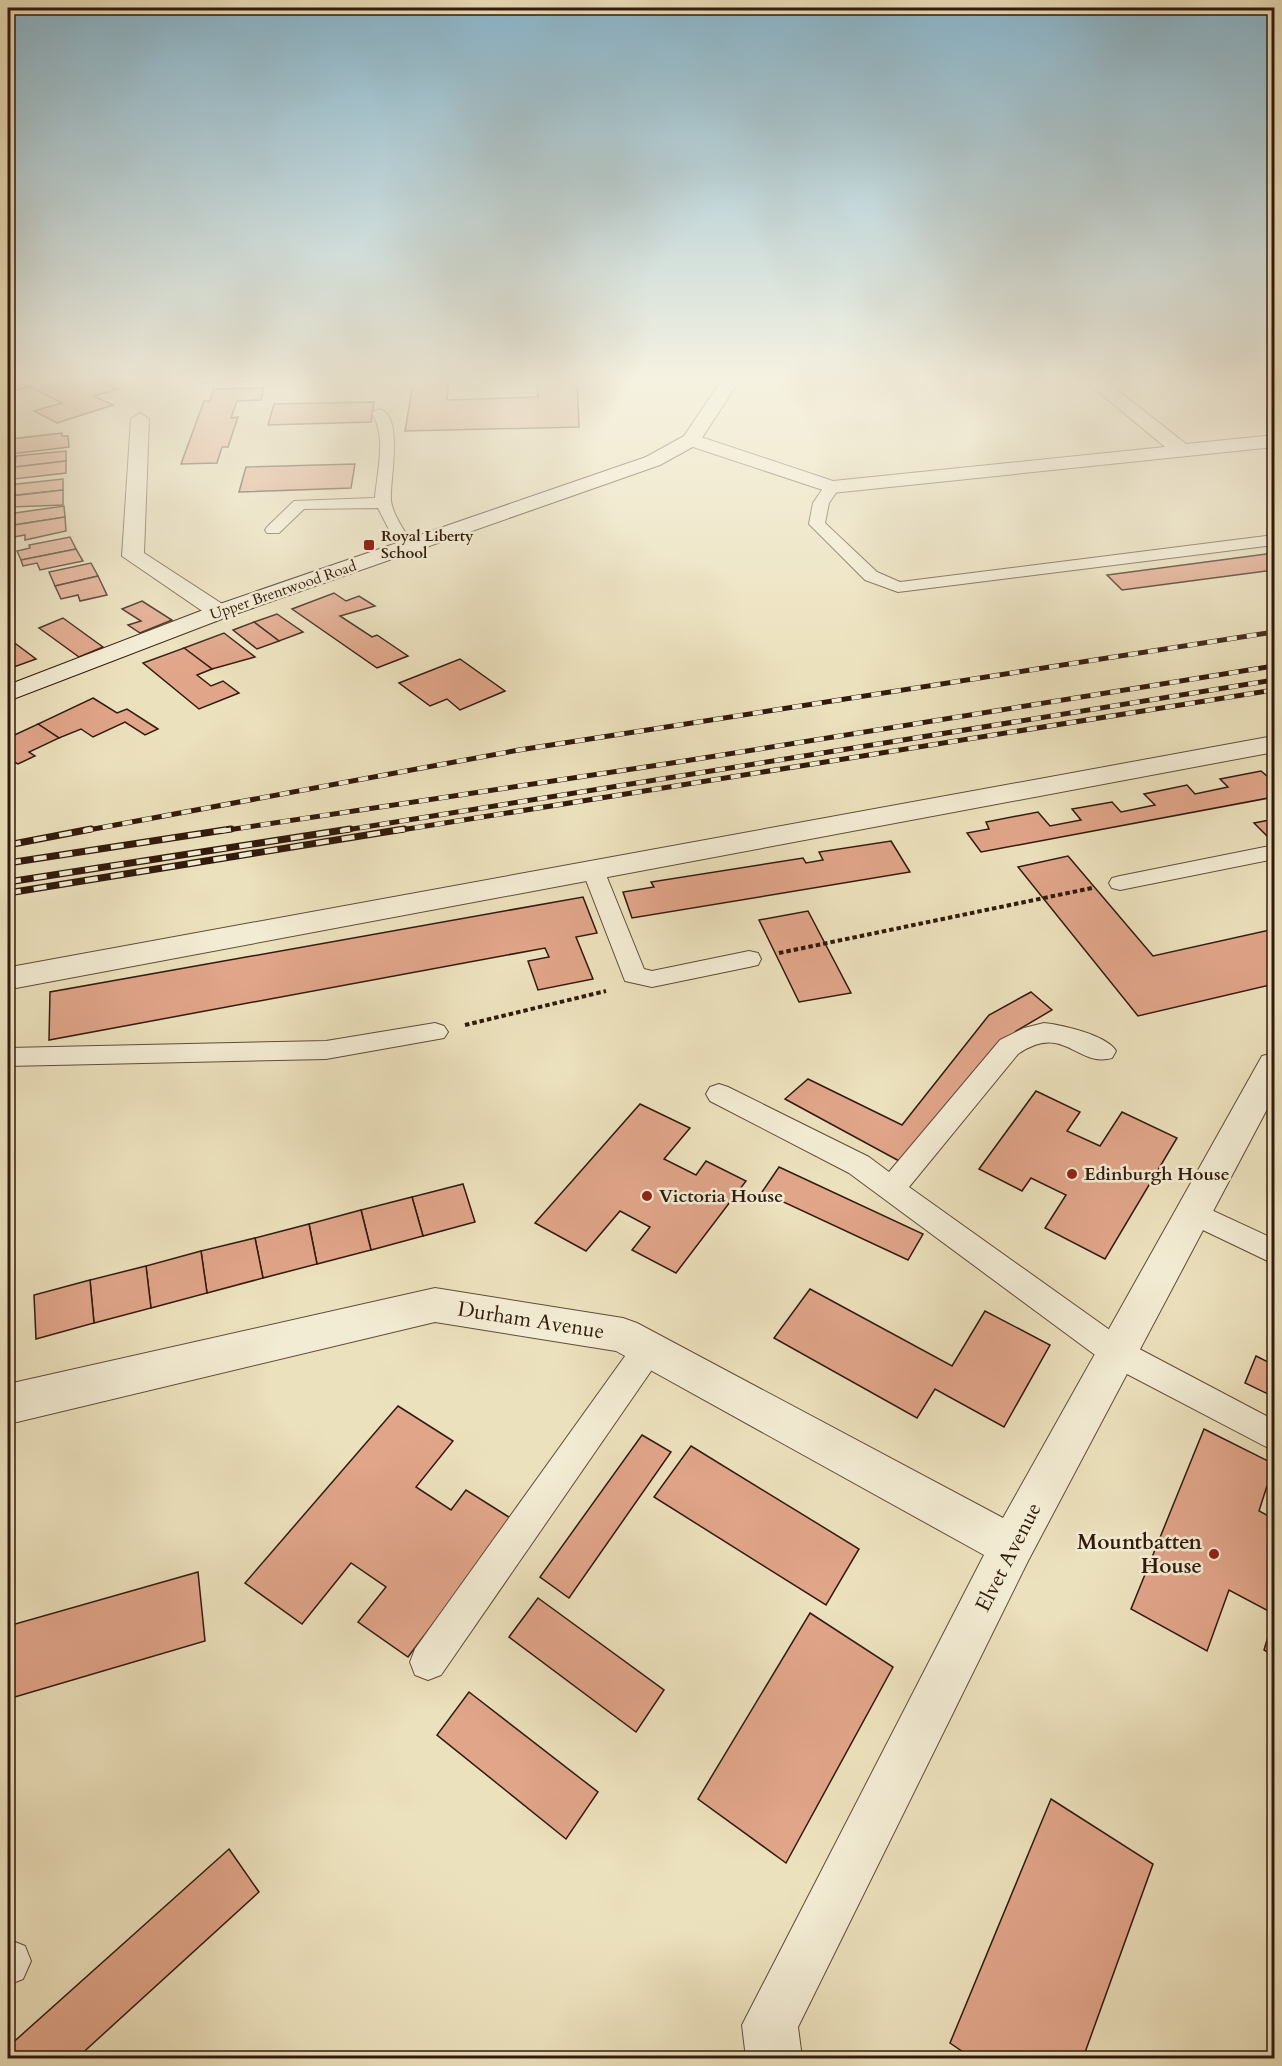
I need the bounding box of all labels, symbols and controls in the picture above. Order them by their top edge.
place label: Royal Liberty School [381,526,474,563]
marker: Royal Liberty School [362,538,376,552]
street label: Upper Brentwood Road [207,556,359,624]
place label: Edinburgh House [1084,1162,1230,1187]
marker: Edinburgh House [1065,1167,1079,1181]
place label: Victoria House [659,1184,783,1209]
marker: Victoria House [640,1189,654,1203]
street label: Durham Avenue [455,1295,606,1346]
street label: Elvet Avenue [969,1498,1048,1617]
place label: Mountbatten House [1077,1528,1202,1581]
marker: Mountbatten House [1207,1547,1221,1561]

